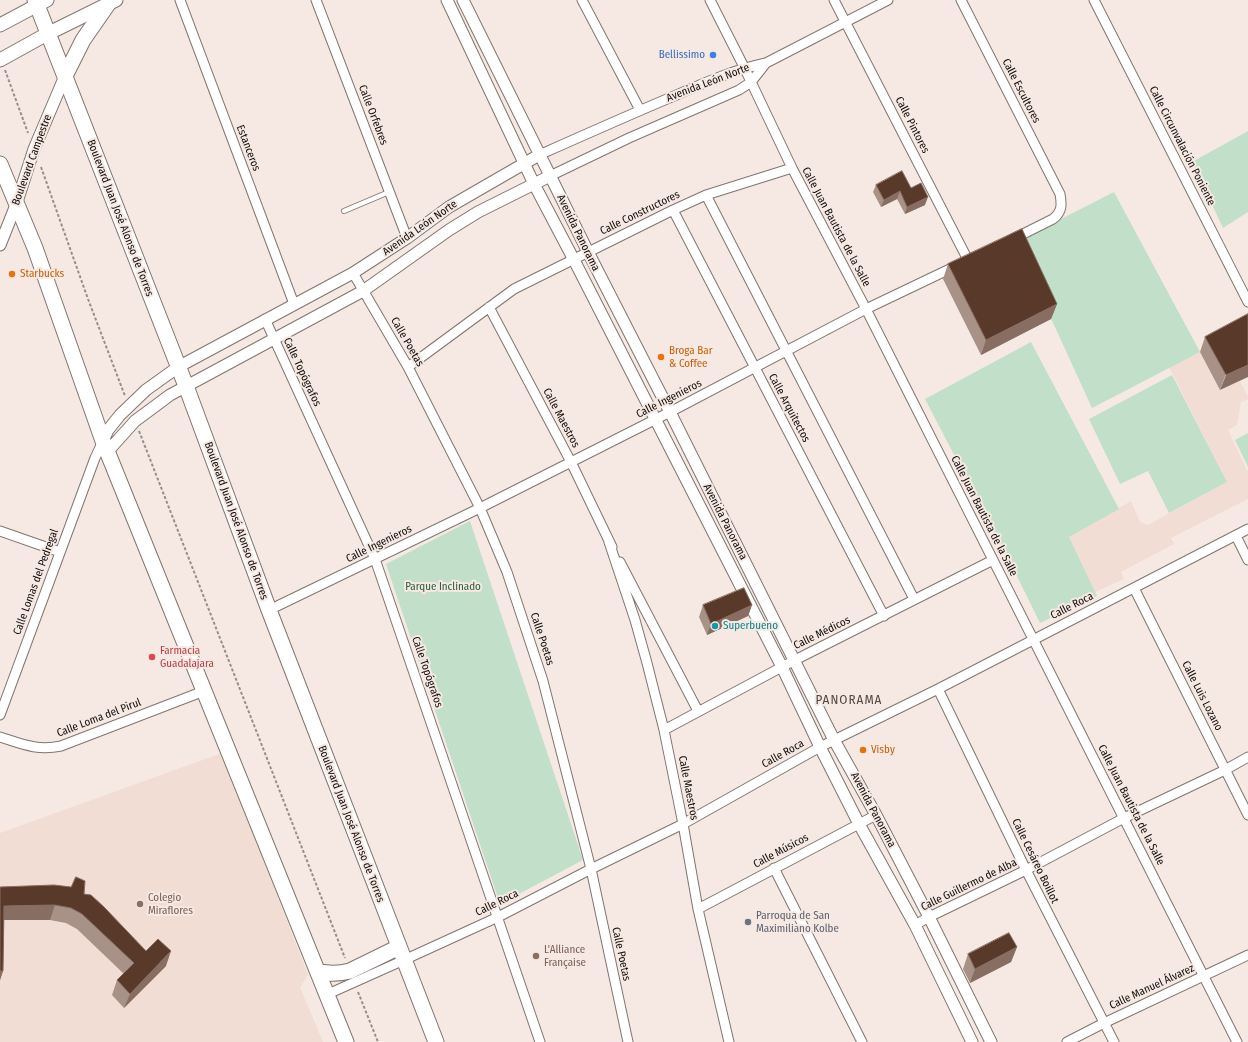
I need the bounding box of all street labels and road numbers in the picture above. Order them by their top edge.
street label: Calle Escultores [999,57,1043,125]
street label: Avenida León Norte [665,61,751,105]
street label: Calle Orfebres [355,83,391,147]
street label: Calle Circunvalación Poniente [1146,84,1218,208]
street label: Calle Pintores [892,95,932,155]
street label: Boulevard Campestre [9,113,55,207]
street label: Estanceros [233,123,263,173]
street label: Boulevard Juan José Alonso de Torres [84,138,156,298]
street label: Calle Juan Bautista de la Salle [799,165,873,289]
street label: Calle Constructores [598,188,682,238]
street label: Avenida Panorama [554,193,602,273]
street label: Avenida León Norte [380,197,460,259]
street label: Calle Poetas [388,315,426,369]
street label: Calle Topógrafos [280,336,324,408]
street label: Calle Arquitectos [765,371,813,445]
street label: Calle Ingenieros [634,377,704,421]
street label: Calle Maestros [540,386,582,450]
street label: Boulevard Juan José Alonso de Torres [201,440,271,602]
street label: Calle Juan Bautista de la Salle [948,454,1020,578]
street label: Avenida Panorama [700,482,750,562]
street label: Calle Ingenieros [344,522,414,566]
street label: Calle Lomas del Pedregal [11,527,61,637]
street label: Calle Roca [1048,590,1096,622]
street label: Calle Poetas [527,611,557,667]
street label: Calle Médicos [791,614,853,652]
street label: Calle Topógrafos [409,635,445,709]
street label: Calle Luis Lozano [1179,659,1225,733]
street label: Calle Loma del Pirul [55,696,143,740]
street label: Calle Roca [760,737,806,771]
street label: Calle Juan Bautista de la Salle [1095,743,1167,867]
street label: Boulevard Juan José Alonso de Torres [315,744,387,904]
street label: Calle Maestros [675,755,701,821]
street label: Avenida Panorama [848,770,898,850]
street label: Calle Cesáreo Boillot [1009,817,1061,905]
street label: Calle Músicos [751,831,811,871]
street label: Calle Guillermo de Alba [919,856,1019,914]
street label: Calle Roca [473,887,521,919]
street label: Calle Poetas [609,926,633,982]
street label: Calle Manuel Álvarez [1107,962,1197,1012]

